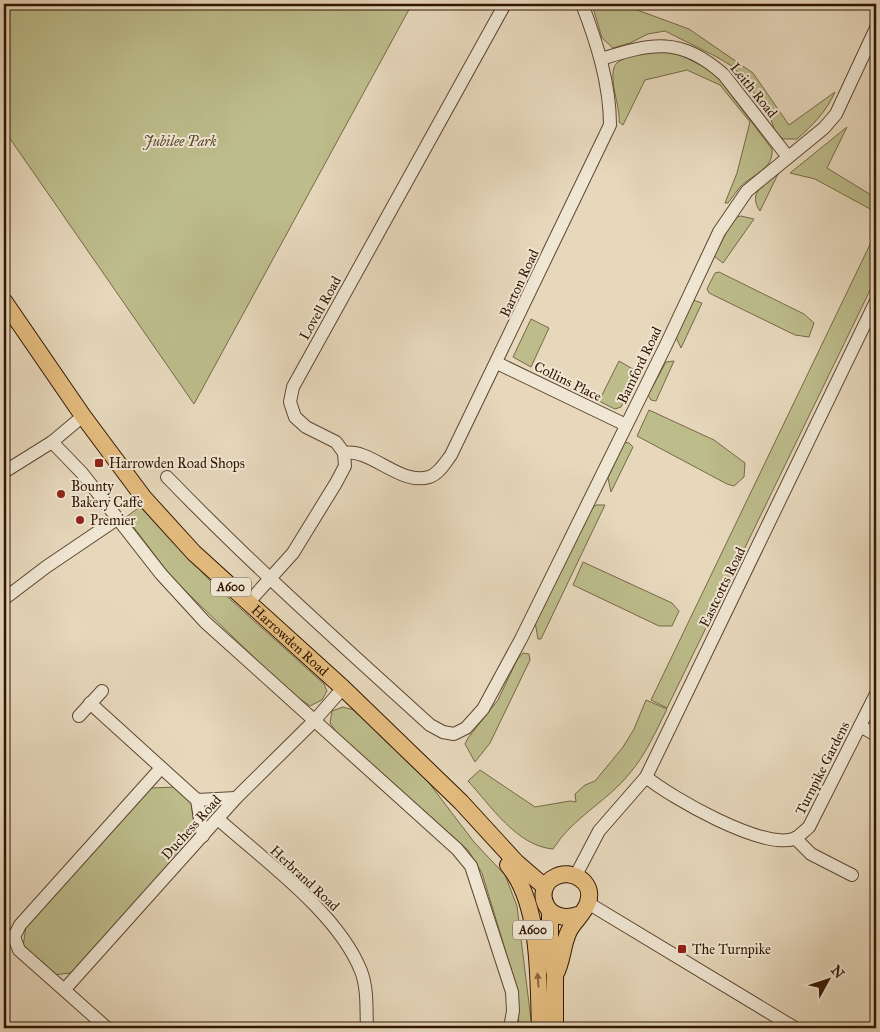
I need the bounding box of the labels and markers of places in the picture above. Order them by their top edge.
place label: Harrowden Road Shops [109,455,245,472]
marker: Harrowden Road Shops [93,457,105,469]
place label: Bounty Bakery Caffe [71,478,143,511]
marker: Bounty Bakery Caffe [55,488,67,500]
place label: Premier [90,512,136,529]
marker: Premier [74,514,86,526]
place label: The Turnpike [692,941,771,958]
marker: The Turnpike [676,943,688,955]

